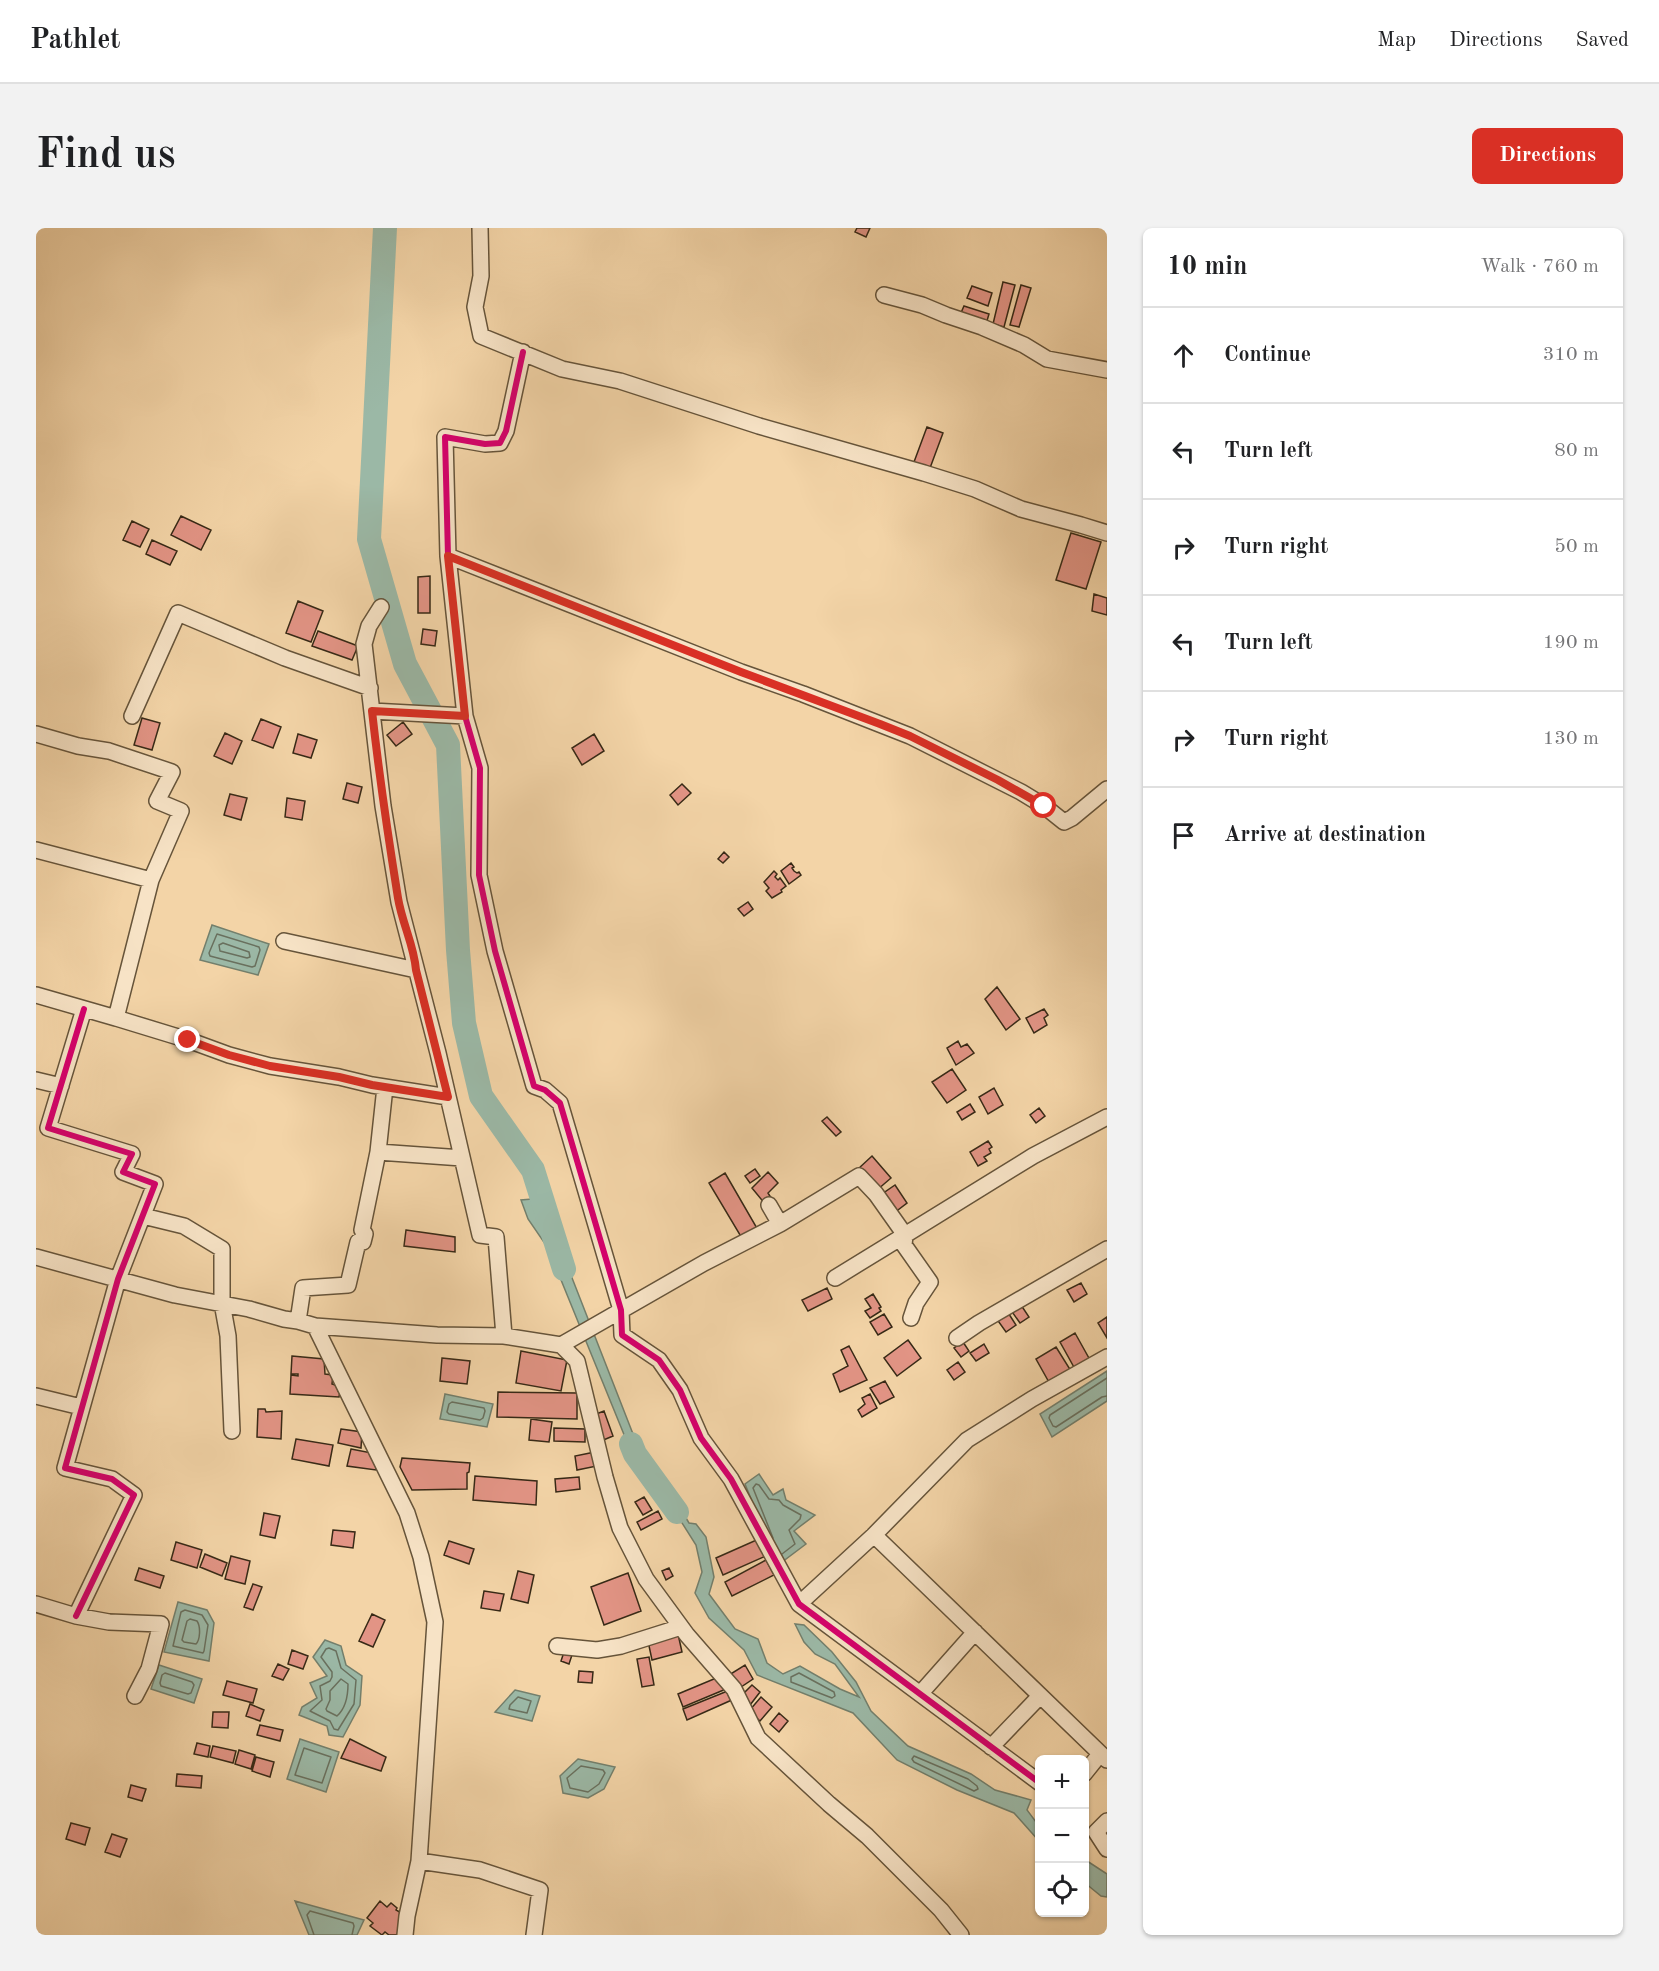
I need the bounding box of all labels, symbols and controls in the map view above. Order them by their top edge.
text: Pathlet [30,27,121,55]
text: Map [1377,30,1416,51]
text: Directions [1449,30,1543,51]
text: Saved [1576,30,1629,51]
button: Directions [1472,128,1623,184]
text: Find us [36,135,175,177]
text: 10 min [1167,254,1247,280]
text: Walk · 760 m [1480,257,1599,277]
icon: ahead [1167,339,1200,372]
text: Continue [1224,344,1311,366]
text: 310 m [1543,345,1599,365]
icon: left [1167,435,1200,468]
text: Turn left [1224,440,1313,462]
text: 80 m [1554,441,1599,461]
icon: right [1167,531,1200,564]
text: Turn right [1224,536,1328,558]
text: 50 m [1554,537,1599,557]
icon: left [1167,627,1200,660]
text: Turn left [1224,632,1313,654]
text: 190 m [1543,633,1599,653]
icon: right [1167,723,1200,756]
text: Turn right [1224,728,1328,750]
text: 130 m [1543,729,1599,749]
route start [1030,792,1056,818]
icon: arrive [1167,819,1200,852]
text: Arrive at destination [1224,824,1426,846]
route end [174,1026,200,1052]
map controls [1035,1755,1089,1917]
button: + [1035,1755,1089,1809]
button: − [1035,1809,1089,1863]
button: locate [1035,1863,1089,1917]

